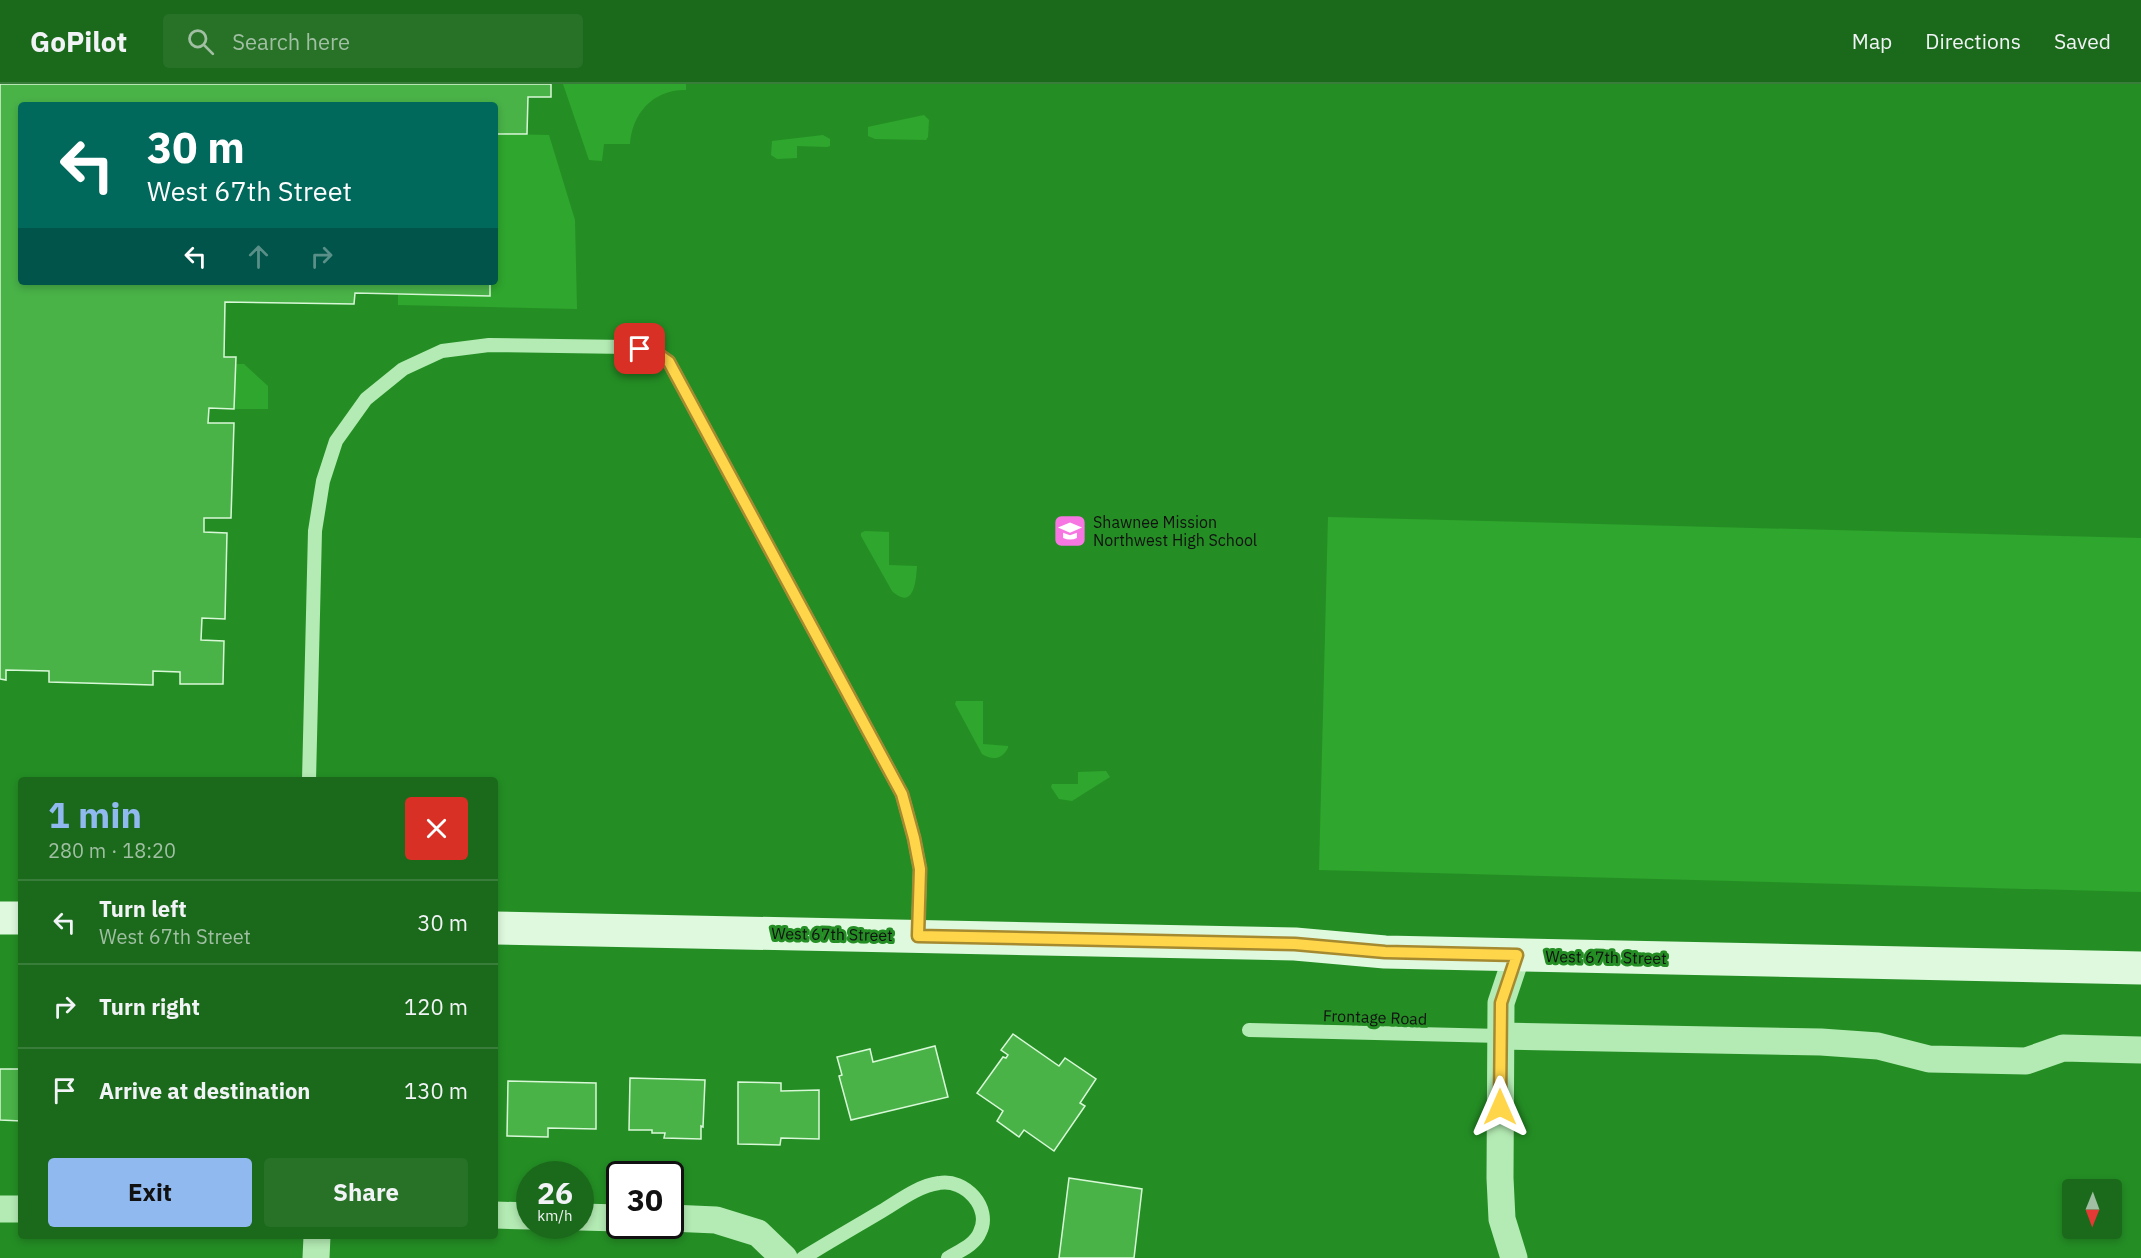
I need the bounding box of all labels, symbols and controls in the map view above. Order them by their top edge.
search box [163,14,583,68]
text: GoPilot [30,23,127,60]
icon: search [184,25,217,58]
text: Search here [232,27,350,56]
text: Map [1852,27,1892,55]
text: Directions [1925,27,2021,55]
text: Saved [2054,27,2111,55]
text: 30 m [147,120,245,175]
icon: left [48,126,126,204]
text: West 67th Street [147,173,352,208]
icon: left [179,240,212,273]
icon: ahead [242,240,275,273]
icon: right [305,240,338,273]
pin [614,323,665,374]
icon: arrive [623,332,656,365]
place label: Shawnee Mission Northwest High School [1093,512,1257,550]
school or university icon: Shawnee Mission Northwest High School [1052,513,1088,549]
text: 1 min [48,791,142,838]
button: close [405,797,468,860]
text: 280 m · 18:20 [48,837,176,864]
text: Turn left [99,894,187,923]
icon: left [48,906,81,939]
text: 30 m [417,908,468,937]
text: West 67th Street [99,923,251,950]
street label: West 67th Street [771,923,893,945]
street label: West 67th Street [1545,946,1667,968]
icon: right [48,990,81,1023]
text: Turn right [99,992,200,1021]
text: 120 m [404,992,468,1021]
street label: Frontage Road [1323,1005,1427,1029]
icon: arrive [48,1074,81,1107]
position arrow [1468,1075,1532,1139]
text: Arrive at destination [99,1076,310,1105]
text: 130 m [404,1076,468,1105]
button: Exit [48,1158,252,1227]
button: Share [264,1158,468,1227]
speed limit sign: 30 [606,1161,684,1239]
text: 26 [537,1173,573,1212]
north arrow [2062,1179,2122,1239]
map controls [2062,1179,2122,1239]
text: km/h [537,1206,573,1225]

